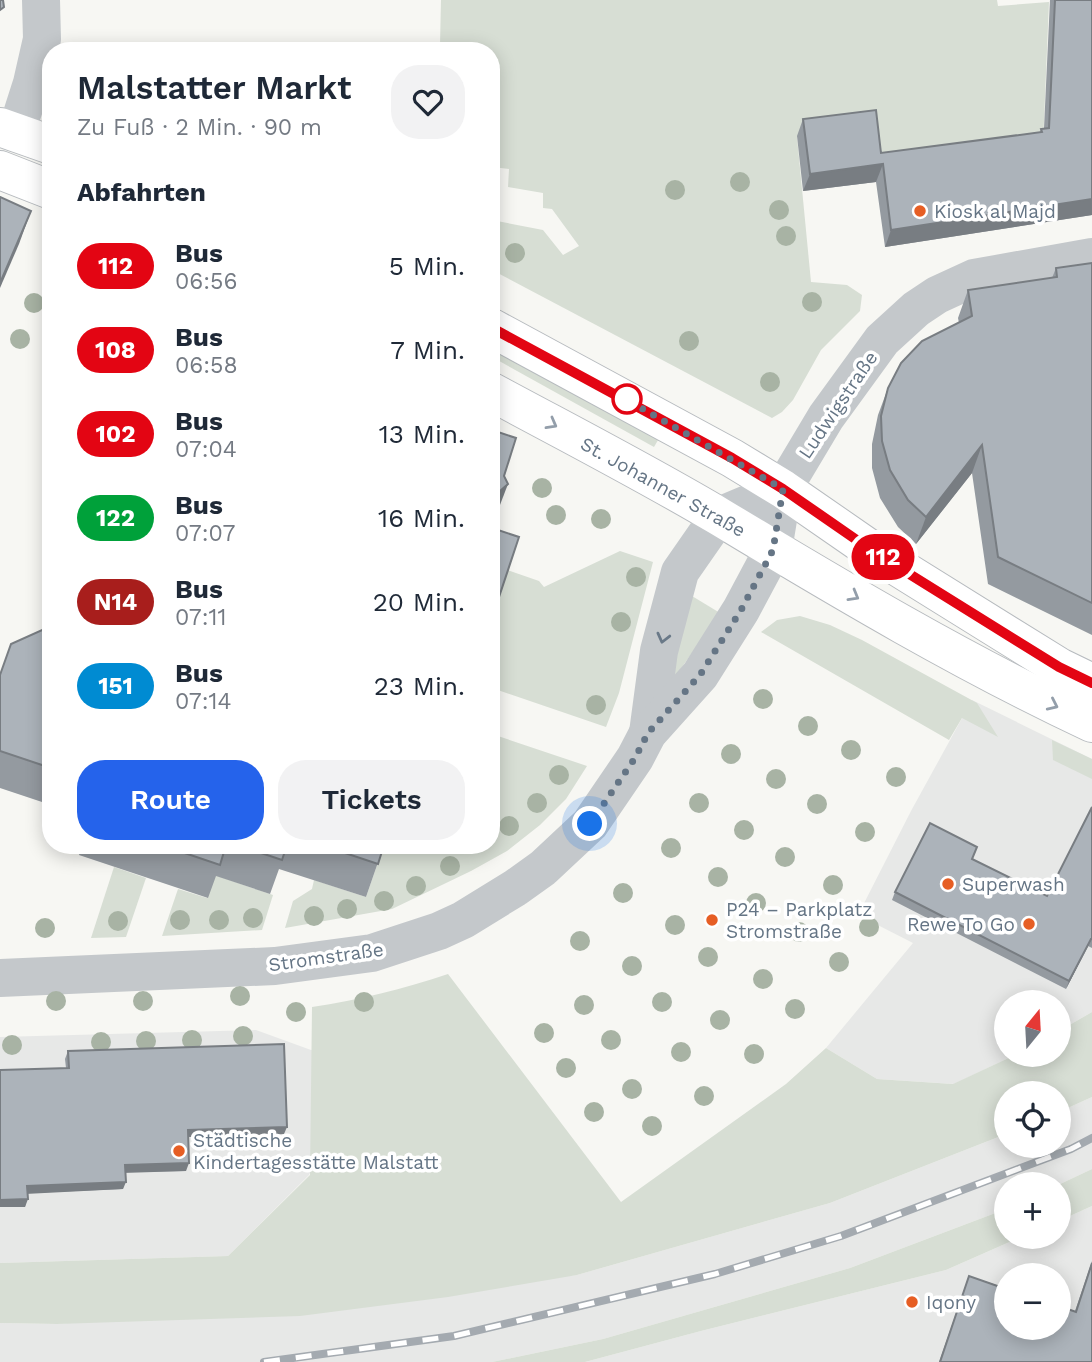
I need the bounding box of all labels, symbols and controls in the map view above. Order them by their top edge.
button: heart [391,65,465,139]
text: Malstatter Markt [77,68,351,107]
text: Zu Fuß · 2 Min. · 90 m [77,114,322,141]
text: Abfahrten [77,177,206,207]
place label: Kiosk al Majd [934,200,1056,223]
marker: Kiosk al Majd [912,203,928,219]
text: Bus [175,238,223,268]
text: 5 Min. [389,251,465,281]
text: 112 [98,252,133,280]
text: 06:56 [175,268,237,295]
text: Bus [175,322,223,352]
text: 7 Min. [390,335,465,365]
text: 108 [95,336,136,364]
street label: Ludwigstraße [794,347,882,463]
text: 06:58 [175,352,238,379]
unlabelled marker [612,384,642,414]
text: Bus [175,406,223,436]
one-way arrow [544,416,557,429]
text: 13 Min. [379,419,465,449]
text: 102 [95,420,136,448]
street label: St. Johanner Straße [576,432,750,542]
text: 07:04 [175,436,237,463]
text: Bus [175,490,223,520]
text: 16 Min. [378,503,465,533]
text: 122 [96,504,135,532]
text: 07:07 [175,520,235,547]
line badge: 112 [843,534,923,580]
text: 112 [866,543,901,571]
text: Bus [175,574,223,604]
text: 20 Min. [373,587,465,617]
one-way arrow [846,587,859,600]
text: N14 [94,588,137,616]
text: 07:11 [175,604,227,631]
one-way arrow [657,632,671,644]
text: Bus [175,658,223,688]
text: 23 Min. [374,671,465,701]
text: 151 [98,672,133,700]
text: 07:14 [175,688,232,715]
one-way arrow [1046,697,1058,711]
button: Route [77,760,264,840]
button: Tickets [278,760,465,840]
your location [572,806,607,841]
place label: Superwash [962,873,1065,896]
marker: Superwash [940,876,956,892]
place label: P24 – Parkplatz Stromstraße [726,898,872,943]
marker: P24 – Parkplatz Stromstraße [704,912,720,928]
place label: Rewe To Go [907,913,1015,936]
marker: Rewe To Go [1021,916,1037,932]
street label: Stromstraße [267,938,385,976]
north arrow [994,990,1071,1068]
map controls [994,990,1071,1340]
button: locate [994,1081,1071,1158]
place label: Städtische Kindertagesstätte Malstatt [193,1129,438,1174]
marker: Städtische Kindertagesstätte Malstatt [171,1143,187,1159]
button: + [994,1172,1071,1249]
button: − [994,1263,1071,1340]
place label: Iqony [926,1291,976,1314]
marker: Iqony [904,1294,920,1310]

